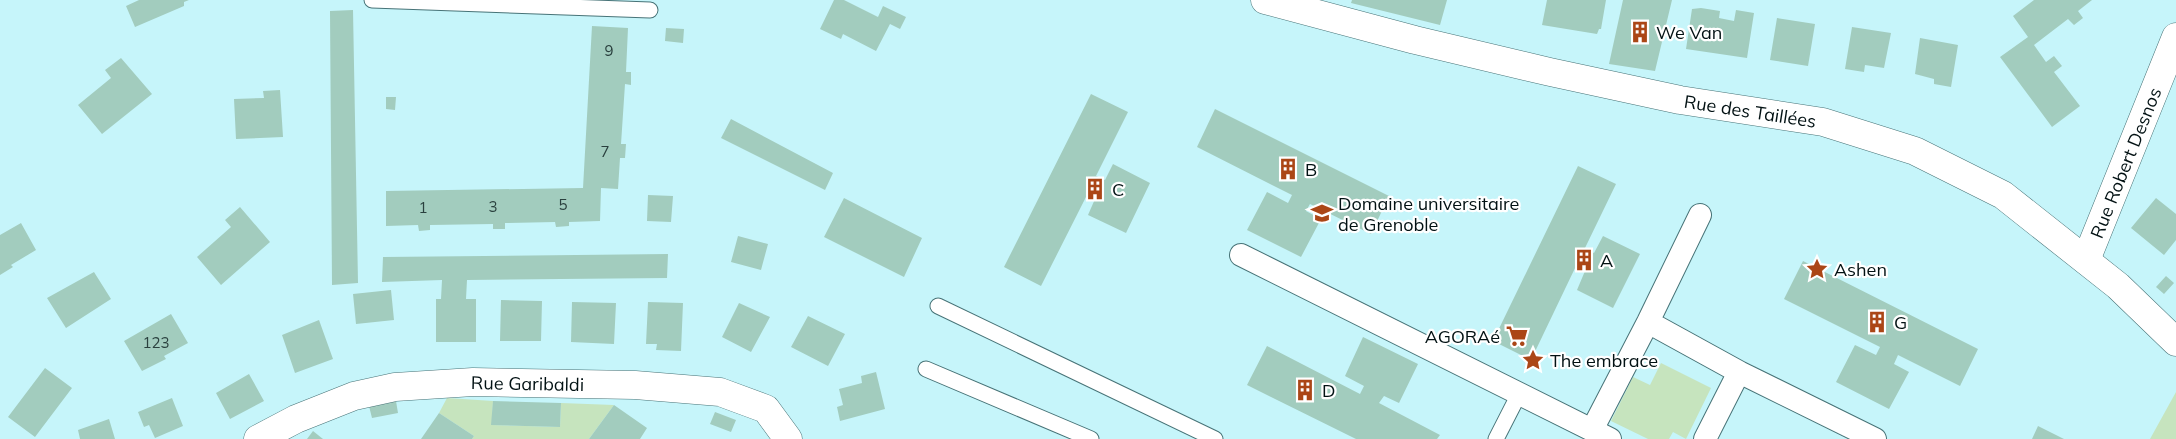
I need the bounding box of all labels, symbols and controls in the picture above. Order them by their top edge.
building icon: We Van [1627,19,1653,45]
place label: We Van [1656,21,1722,44]
house number: 9 [604,41,614,60]
street label: Rue Robert Desnos [2085,84,2166,241]
street label: Rue des Taillées [1683,89,1818,132]
house number: 7 [600,142,610,161]
building icon: B [1275,156,1301,182]
place label: B [1305,158,1317,181]
building icon: C [1082,176,1108,202]
place label: C [1112,178,1124,201]
place label: Domaine universitaire de Grenoble [1338,192,1519,236]
house number: 5 [558,195,568,214]
house number: 3 [488,197,498,216]
house number: 1 [418,198,428,217]
school or university icon: Domaine universitaire de Grenoble [1309,200,1335,226]
building icon: A [1571,247,1597,273]
place label: A [1600,249,1613,272]
place icon: Ashen [1804,256,1830,282]
place label: Ashen [1834,258,1887,281]
building icon: G [1864,309,1890,335]
place label: G [1894,311,1907,334]
supermarket icon: AGORAé [1504,323,1530,349]
place label: AGORAé [1425,325,1500,348]
house number: 123 [142,333,170,352]
place icon: The embrace [1520,347,1546,373]
place label: The embrace [1550,349,1658,372]
street label: Rue Garibaldi [471,370,584,396]
building icon: D [1292,377,1318,403]
place label: D [1322,379,1335,402]

